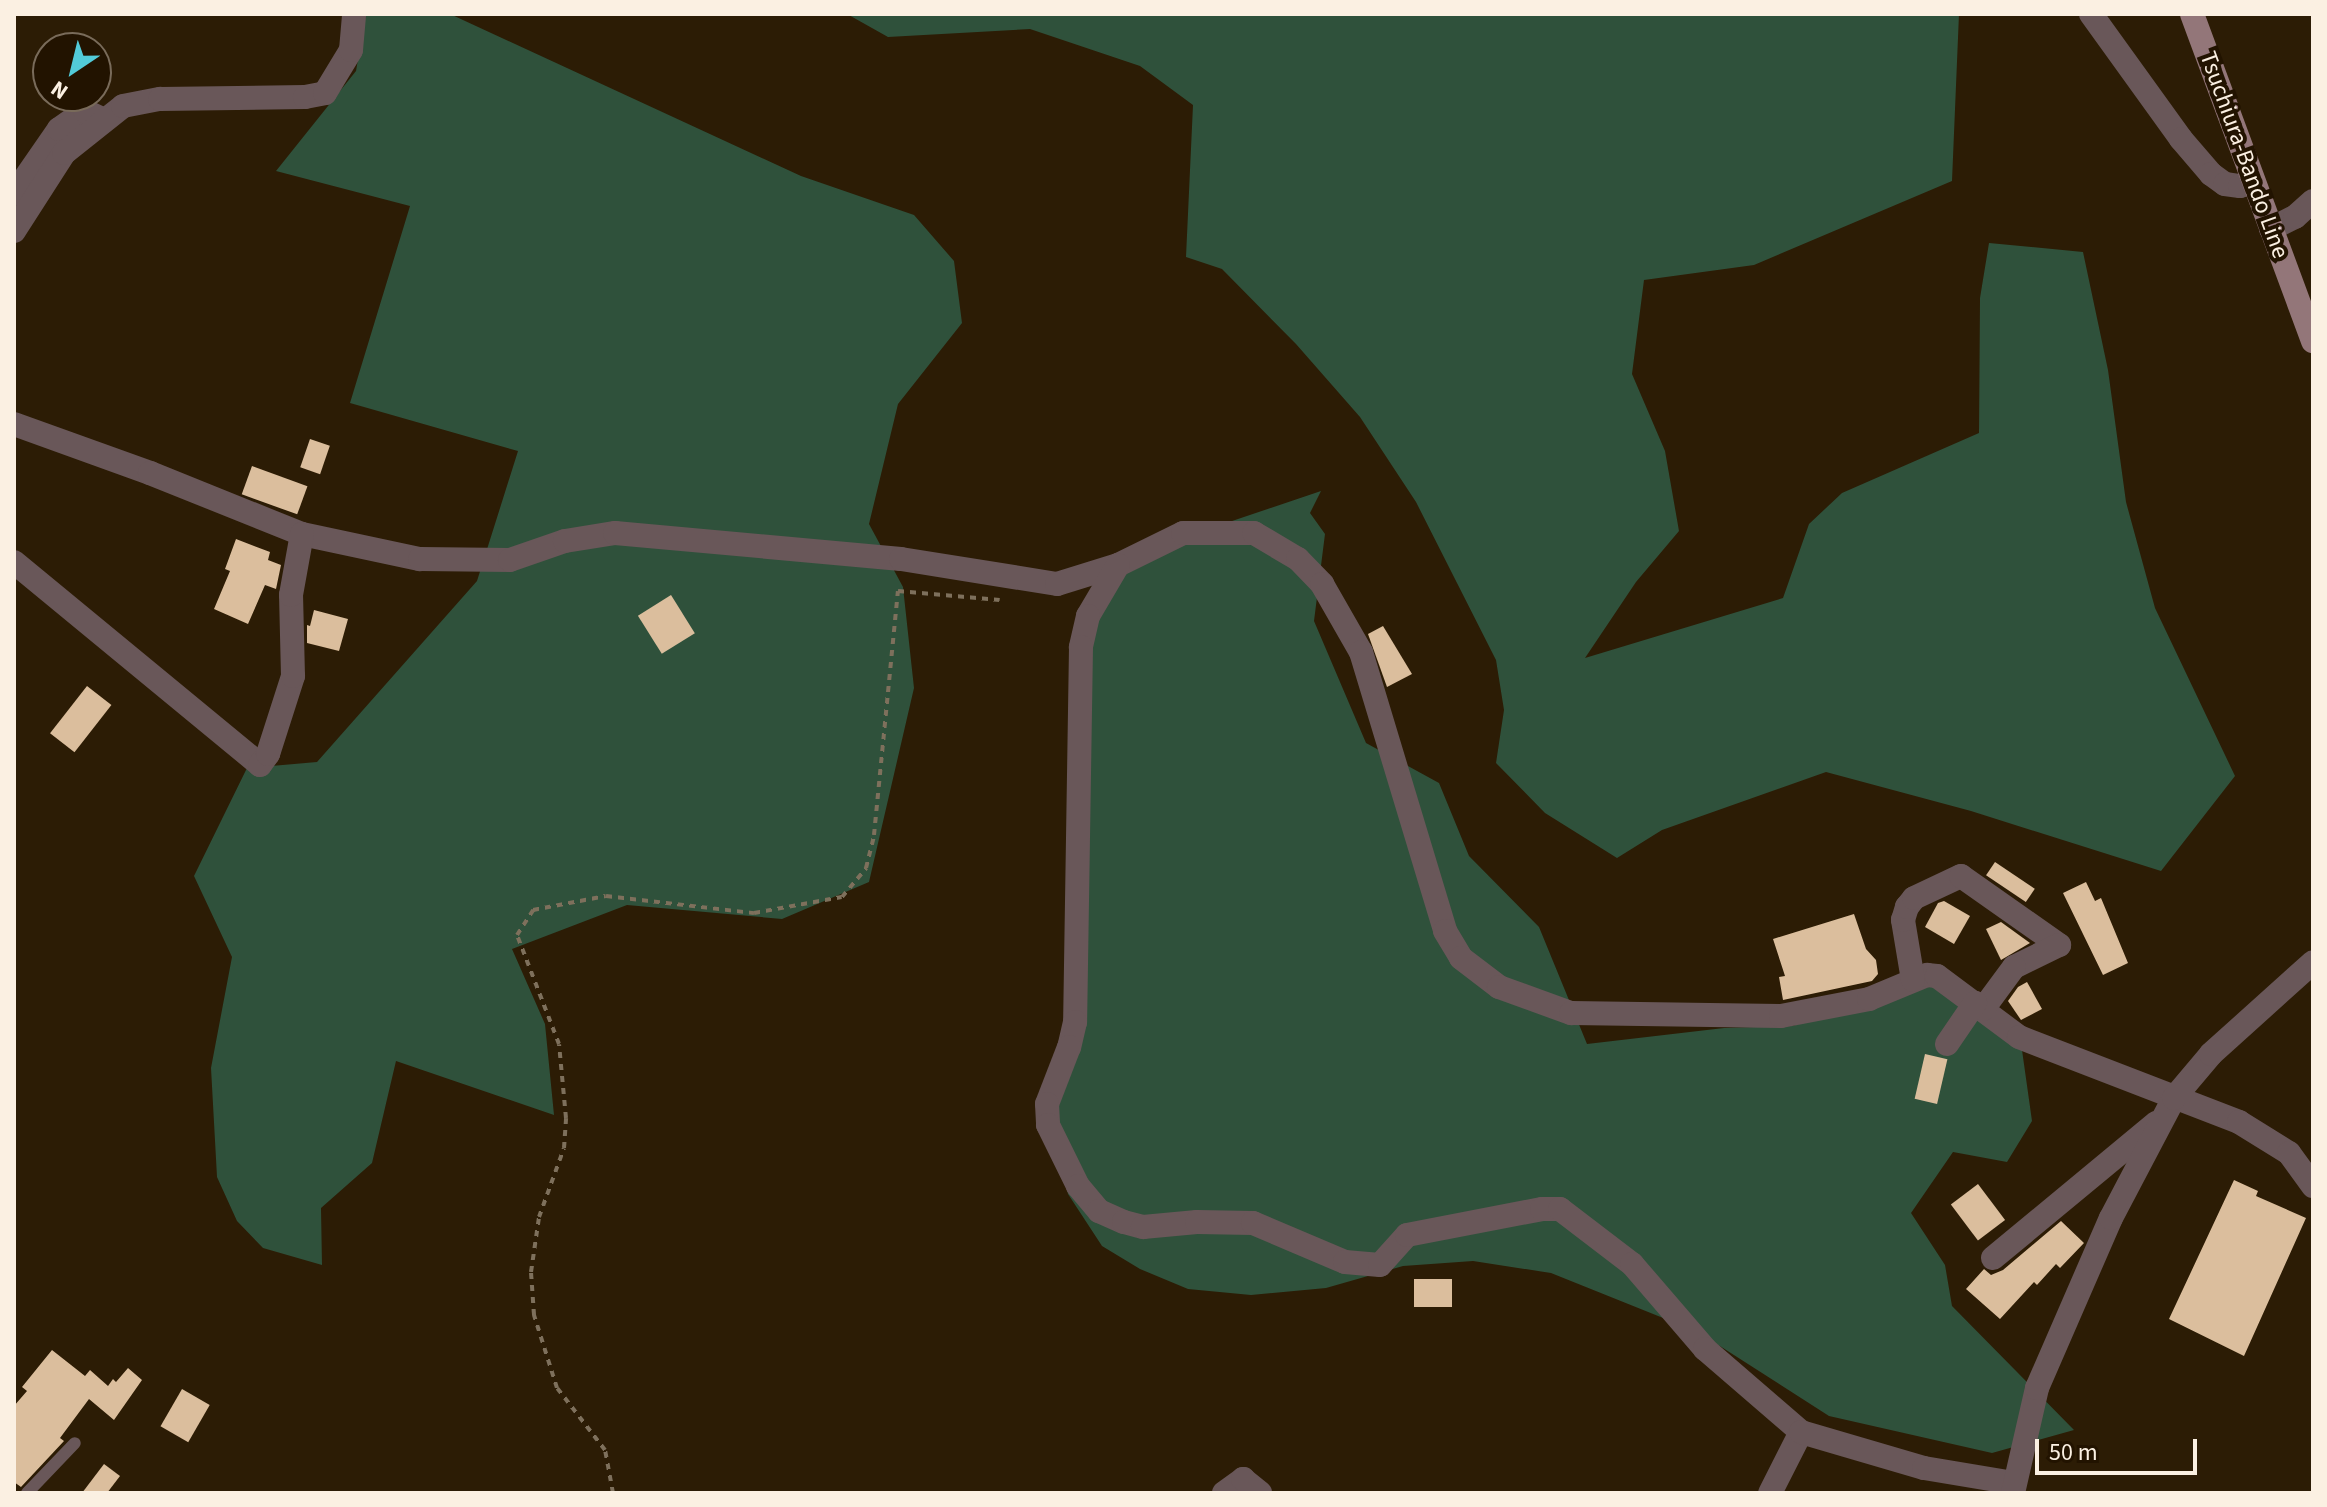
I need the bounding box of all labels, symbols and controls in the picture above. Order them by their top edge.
north arrow [32,32,112,112]
street label: Tsuchiura-Bando Line [2193,48,2295,262]
text: N [44,73,75,107]
scale bar [2039,1423,2201,1473]
text: 50 m [2049,1435,2098,1470]

